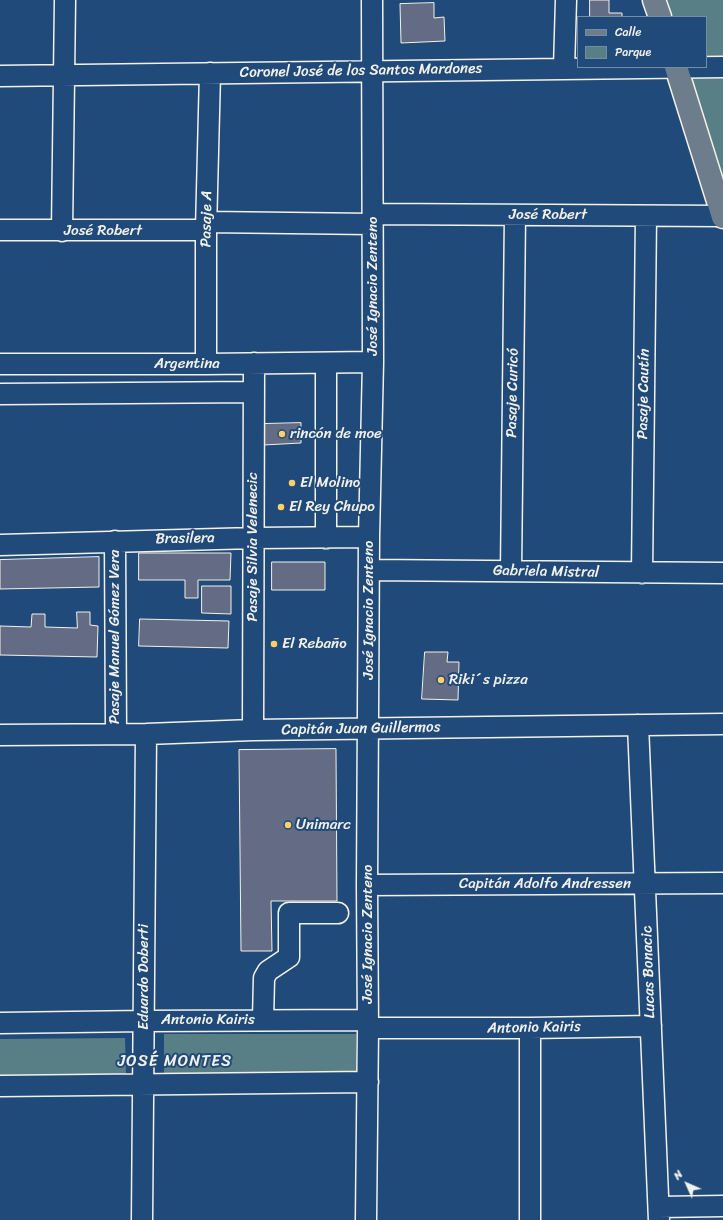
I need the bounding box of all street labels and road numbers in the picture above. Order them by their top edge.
street label: Coronel José de los Santos Mardones [240,60,482,82]
street label: Pasaje A [198,190,216,248]
street label: José Robert [509,206,587,224]
street label: José Ignacio Zenteno [364,216,382,356]
street label: José Robert [64,222,142,240]
street label: Pasaje Curicó [503,348,523,438]
street label: Pasaje Cautín [634,348,654,440]
street label: Argentina [154,355,220,373]
street label: Pasaje Silvia Velenecic [244,472,262,622]
street label: Brasilera [155,529,215,549]
street label: José Ignacio Zenteno [360,540,378,680]
street label: Pasaje Manuel Gómez Vera [106,550,124,724]
street label: Gabriela Mistral [493,562,599,582]
street label: Capitán Juan Guillermos [281,719,441,739]
street label: José Ignacio Zenteno [359,864,377,1004]
street label: Capitán Adolfo Andressen [459,875,631,893]
street label: Eduardo Doberti [135,924,153,1030]
street label: Lucas Bonacic [638,925,660,1019]
street label: Antonio Kairis [161,1011,255,1029]
street label: Antonio Kairis [487,1018,581,1038]

